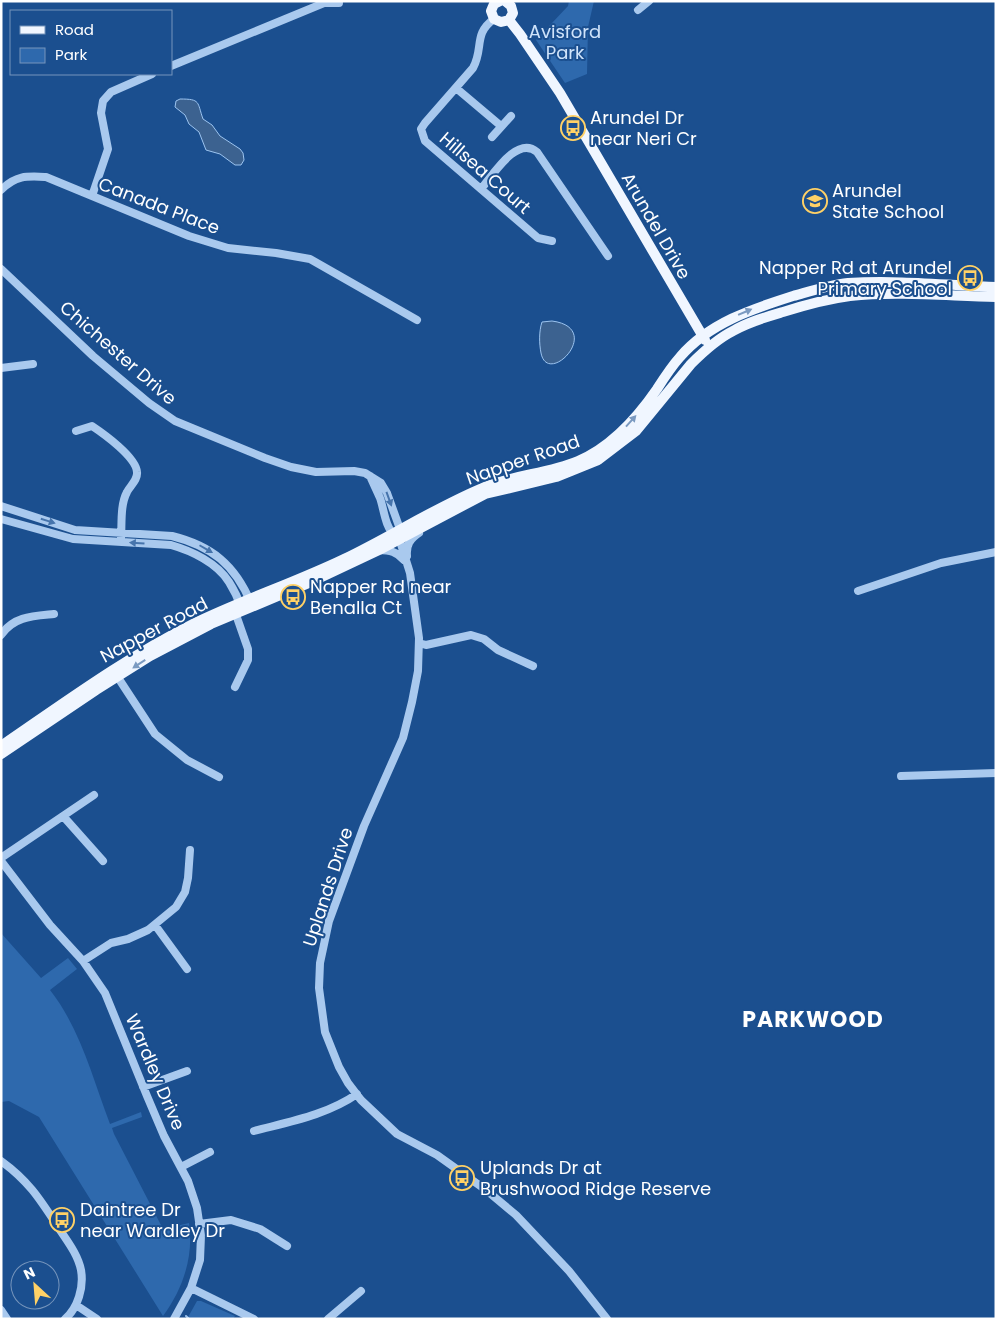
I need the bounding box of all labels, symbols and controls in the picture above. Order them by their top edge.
legend [10,10,172,75]
text: Road [55,19,94,40]
park label: Avisford Park [529,19,601,65]
text: Park [55,44,87,65]
place label: Arundel Dr near Neri Cr [590,105,697,151]
bus stop icon: Arundel Dr near Neri Cr [560,115,586,141]
street label: Hillsea Court [434,126,536,219]
street label: Arundel Drive [616,168,697,284]
street label: Canada Place [95,171,223,240]
place label: Arundel State School [832,178,944,224]
school or university icon: Arundel State School [802,188,828,214]
place label: Napper Rd at Arundel Primary School [759,255,952,301]
bus stop icon: Napper Rd at Arundel Primary School [957,265,983,291]
street label: Chichester Drive [55,295,182,410]
one-way arrow [738,308,752,316]
one-way arrow [625,416,637,428]
street label: Napper Road [463,428,583,491]
one-way arrow [385,492,393,507]
one-way arrow [40,518,55,526]
one-way arrow [129,538,145,546]
one-way arrow [199,545,213,553]
place label: Napper Rd near Benalla Ct [310,574,452,620]
bus stop icon: Napper Rd near Benalla Ct [280,584,306,610]
street label: Napper Road [96,591,212,668]
one-way arrow [132,659,146,668]
street label: Uplands Drive [296,824,359,950]
district label: PARKWOOD [742,1004,884,1035]
street label: Wardley Drive [120,1010,191,1134]
place label: Uplands Dr at Brushwood Ridge Reserve [480,1155,711,1201]
bus stop icon: Uplands Dr at Brushwood Ridge Reserve [449,1165,475,1191]
place label: Daintree Dr near Wardley Dr [80,1197,225,1243]
bus stop icon: Daintree Dr near Wardley Dr [49,1207,75,1233]
north arrow [10,1260,60,1310]
text: N [20,1262,38,1285]

